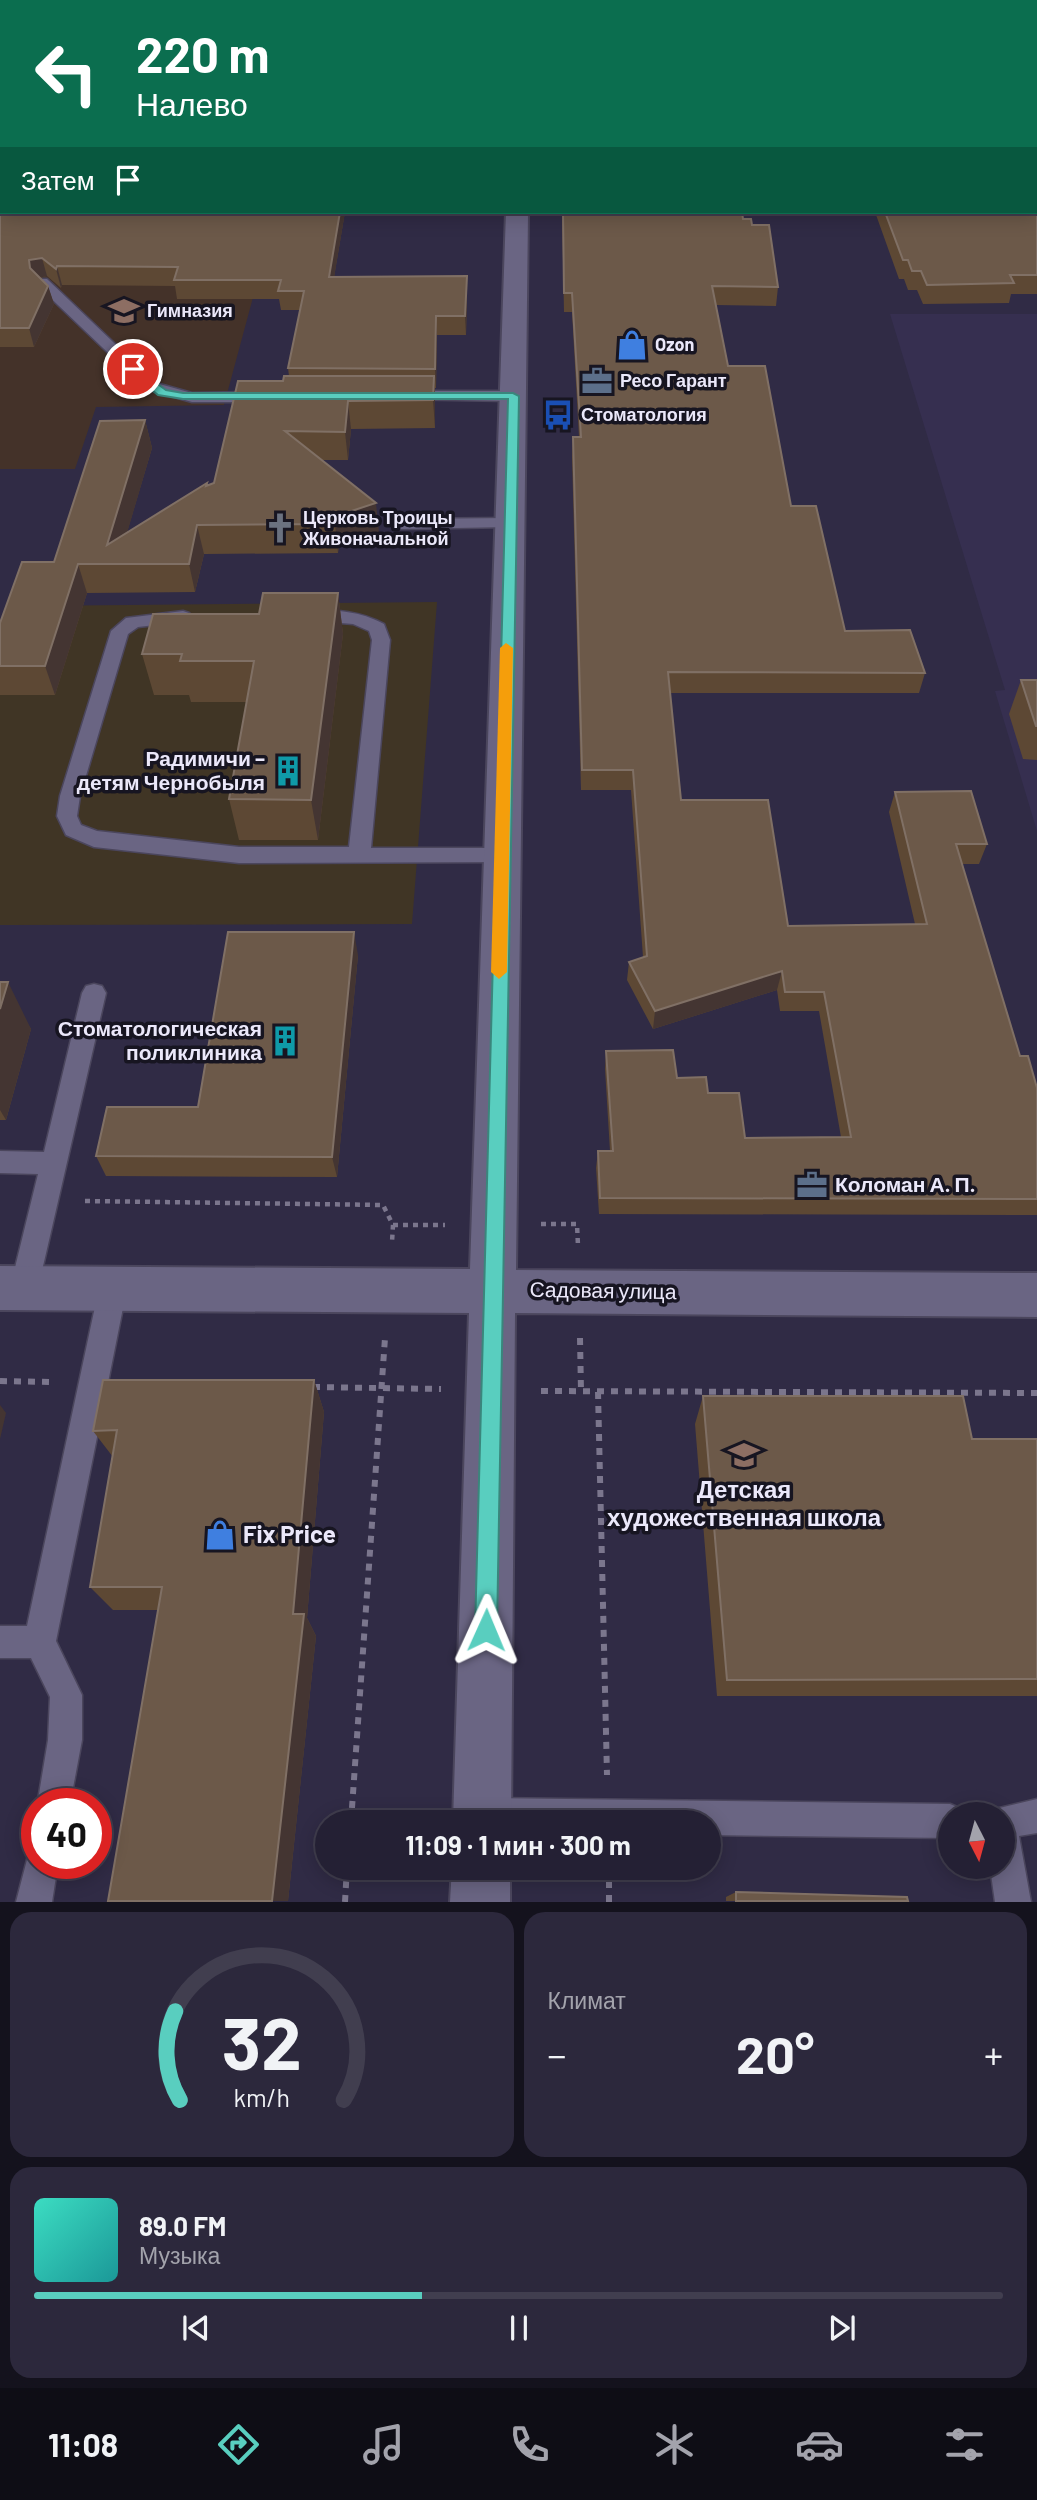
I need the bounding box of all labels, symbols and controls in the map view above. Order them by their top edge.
text: 220 m [136,24,270,83]
icon: left [21,28,112,119]
text: Налево [136,84,248,122]
icon: arrive [109,161,147,199]
text: Затем [21,164,95,195]
school or university icon: Гимназия [107,294,141,328]
place label: Гимназия [147,299,233,321]
shop icon: Ozon [615,328,649,362]
place label: Ozon [655,333,694,355]
pin [103,339,163,399]
icon: arrive [114,350,152,388]
office icon: Ресо Гарант [580,364,614,398]
place label: Ресо Гарант [620,369,727,391]
bus stop icon: Стоматология [541,398,575,432]
place label: Стоматология [581,403,707,425]
place label: Церковь Троицы Живоначальной [302,506,453,549]
church icon: Церковь Троицы Живоначальной [263,511,297,545]
place label: Радимичи – детям Чернобыля [77,745,265,794]
building icon: Радимичи – детям Чернобыля [271,754,305,788]
place label: Стоматологическая поликлиника [58,1015,262,1064]
building icon: Стоматологическая поликлиника [268,1024,302,1058]
office icon: Коломан А. П. [795,1168,829,1202]
place label: Коломан А. П. [835,1171,975,1196]
street label: Садовая улица [529,1276,677,1303]
school or university icon: Детская художественная школа [727,1438,761,1472]
place label: Детская художественная школа [607,1474,882,1531]
shop icon: Fix Price [203,1518,237,1552]
place label: Fix Price [243,1519,336,1548]
position arrow [449,1593,523,1667]
speed limit sign: 40 [21,1788,112,1879]
north arrow [938,1802,1015,1880]
map controls [938,1802,1015,1879]
text: 11:09 · 1 мин · 300 m [405,1829,631,1860]
text: Климат [548,1986,626,2014]
text: 32 [222,1998,302,2086]
text: 20° [736,2022,814,2084]
text: − [548,2031,567,2077]
text: + [984,2031,1003,2077]
text: km/h [233,2082,290,2112]
text: 89.0 FM [139,2210,226,2241]
text: Музыка [139,2241,220,2269]
icon: previous [177,2309,215,2347]
icon: pause [500,2309,538,2347]
icon: next [823,2309,861,2347]
icon: directions [214,2420,263,2469]
icon: music [359,2420,408,2469]
icon: phone [505,2420,554,2469]
icon: climate [650,2420,699,2469]
icon: car [795,2420,844,2469]
icon: filters [940,2420,989,2469]
text: 11:08 [48,2425,118,2463]

